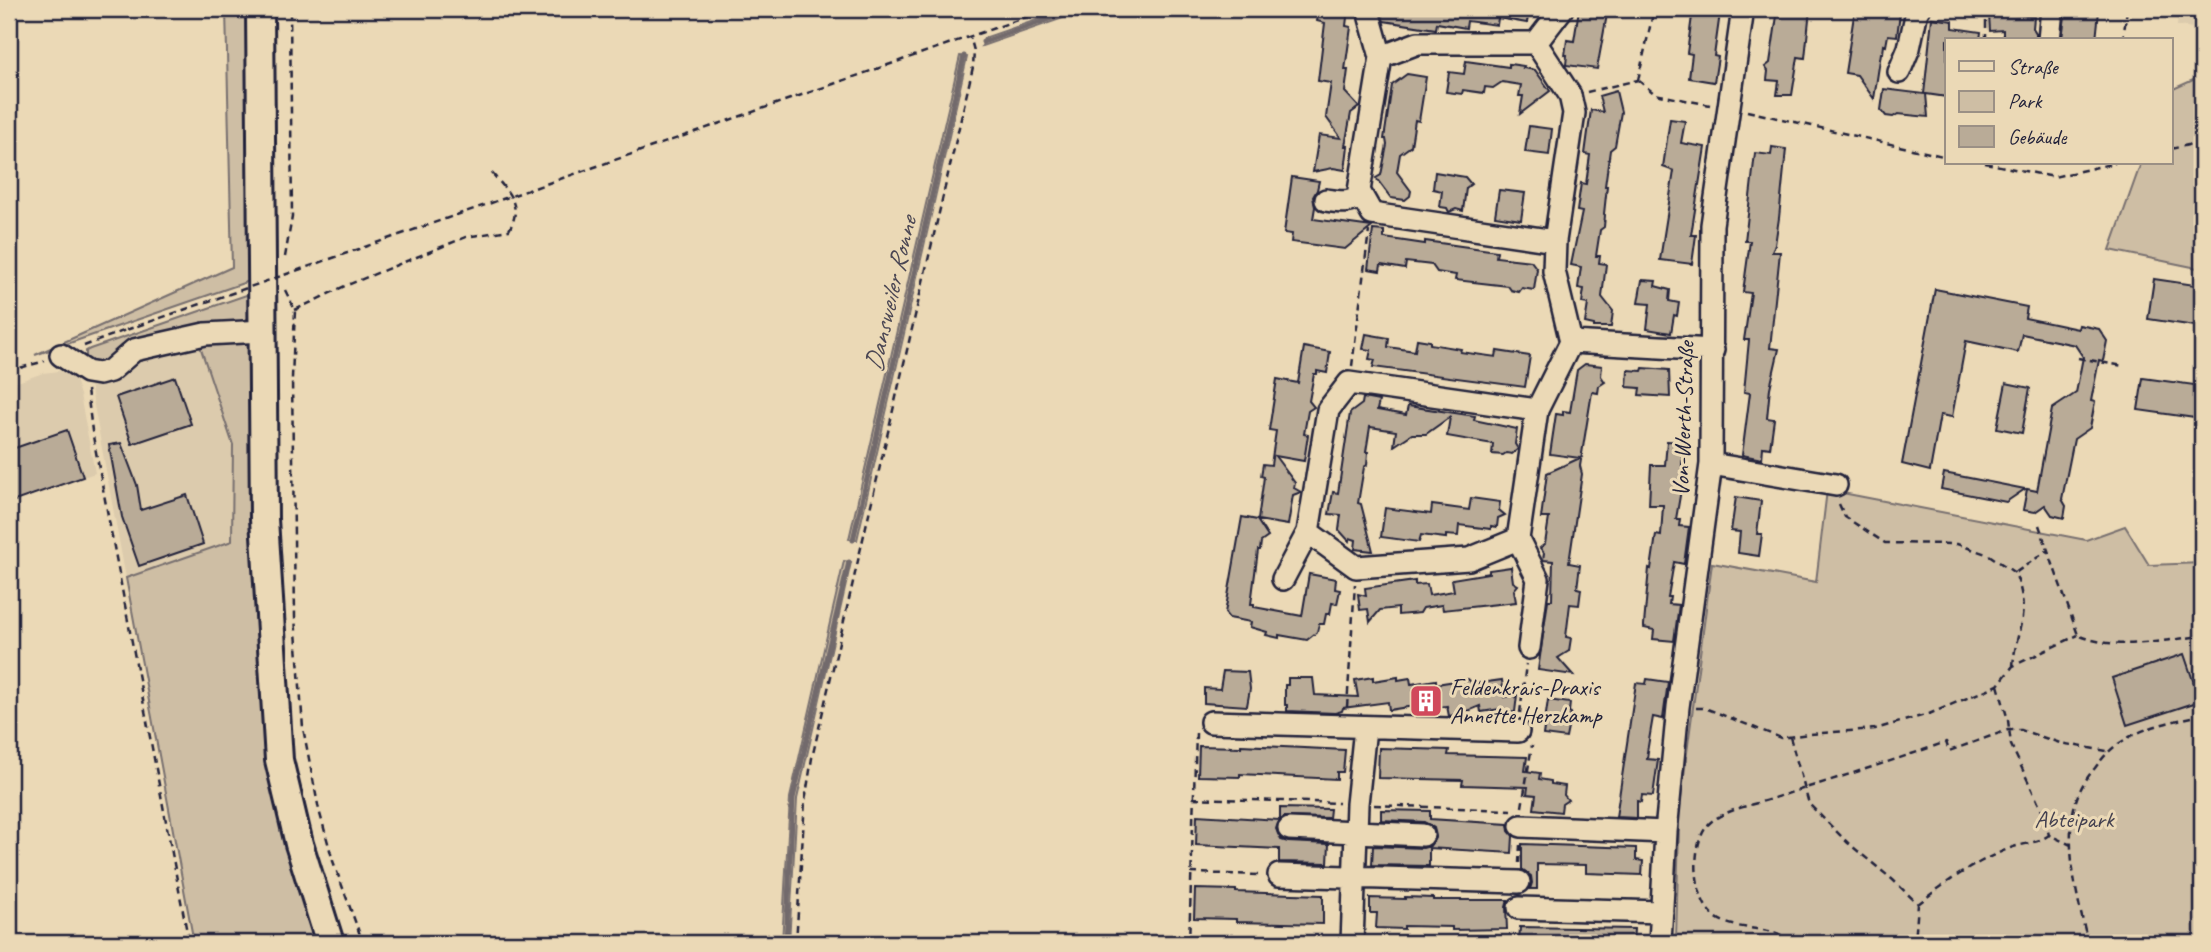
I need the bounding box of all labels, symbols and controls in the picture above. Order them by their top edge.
legend [1945,38,2172,164]
text: Straße [2008,54,2060,80]
text: Park [2008,88,2043,114]
text: Gebäude [2008,124,2067,150]
water label: Dansweiler Ronne [857,210,925,374]
street label: Von-Werth-Straße [1665,339,1701,497]
place label: Feldenkrais-Praxis Annette Herzkamp [1450,672,1603,730]
building icon: Feldenkrais-Praxis Annette Herzkamp [1407,682,1445,720]
park label: Abteipark [2034,804,2116,834]

